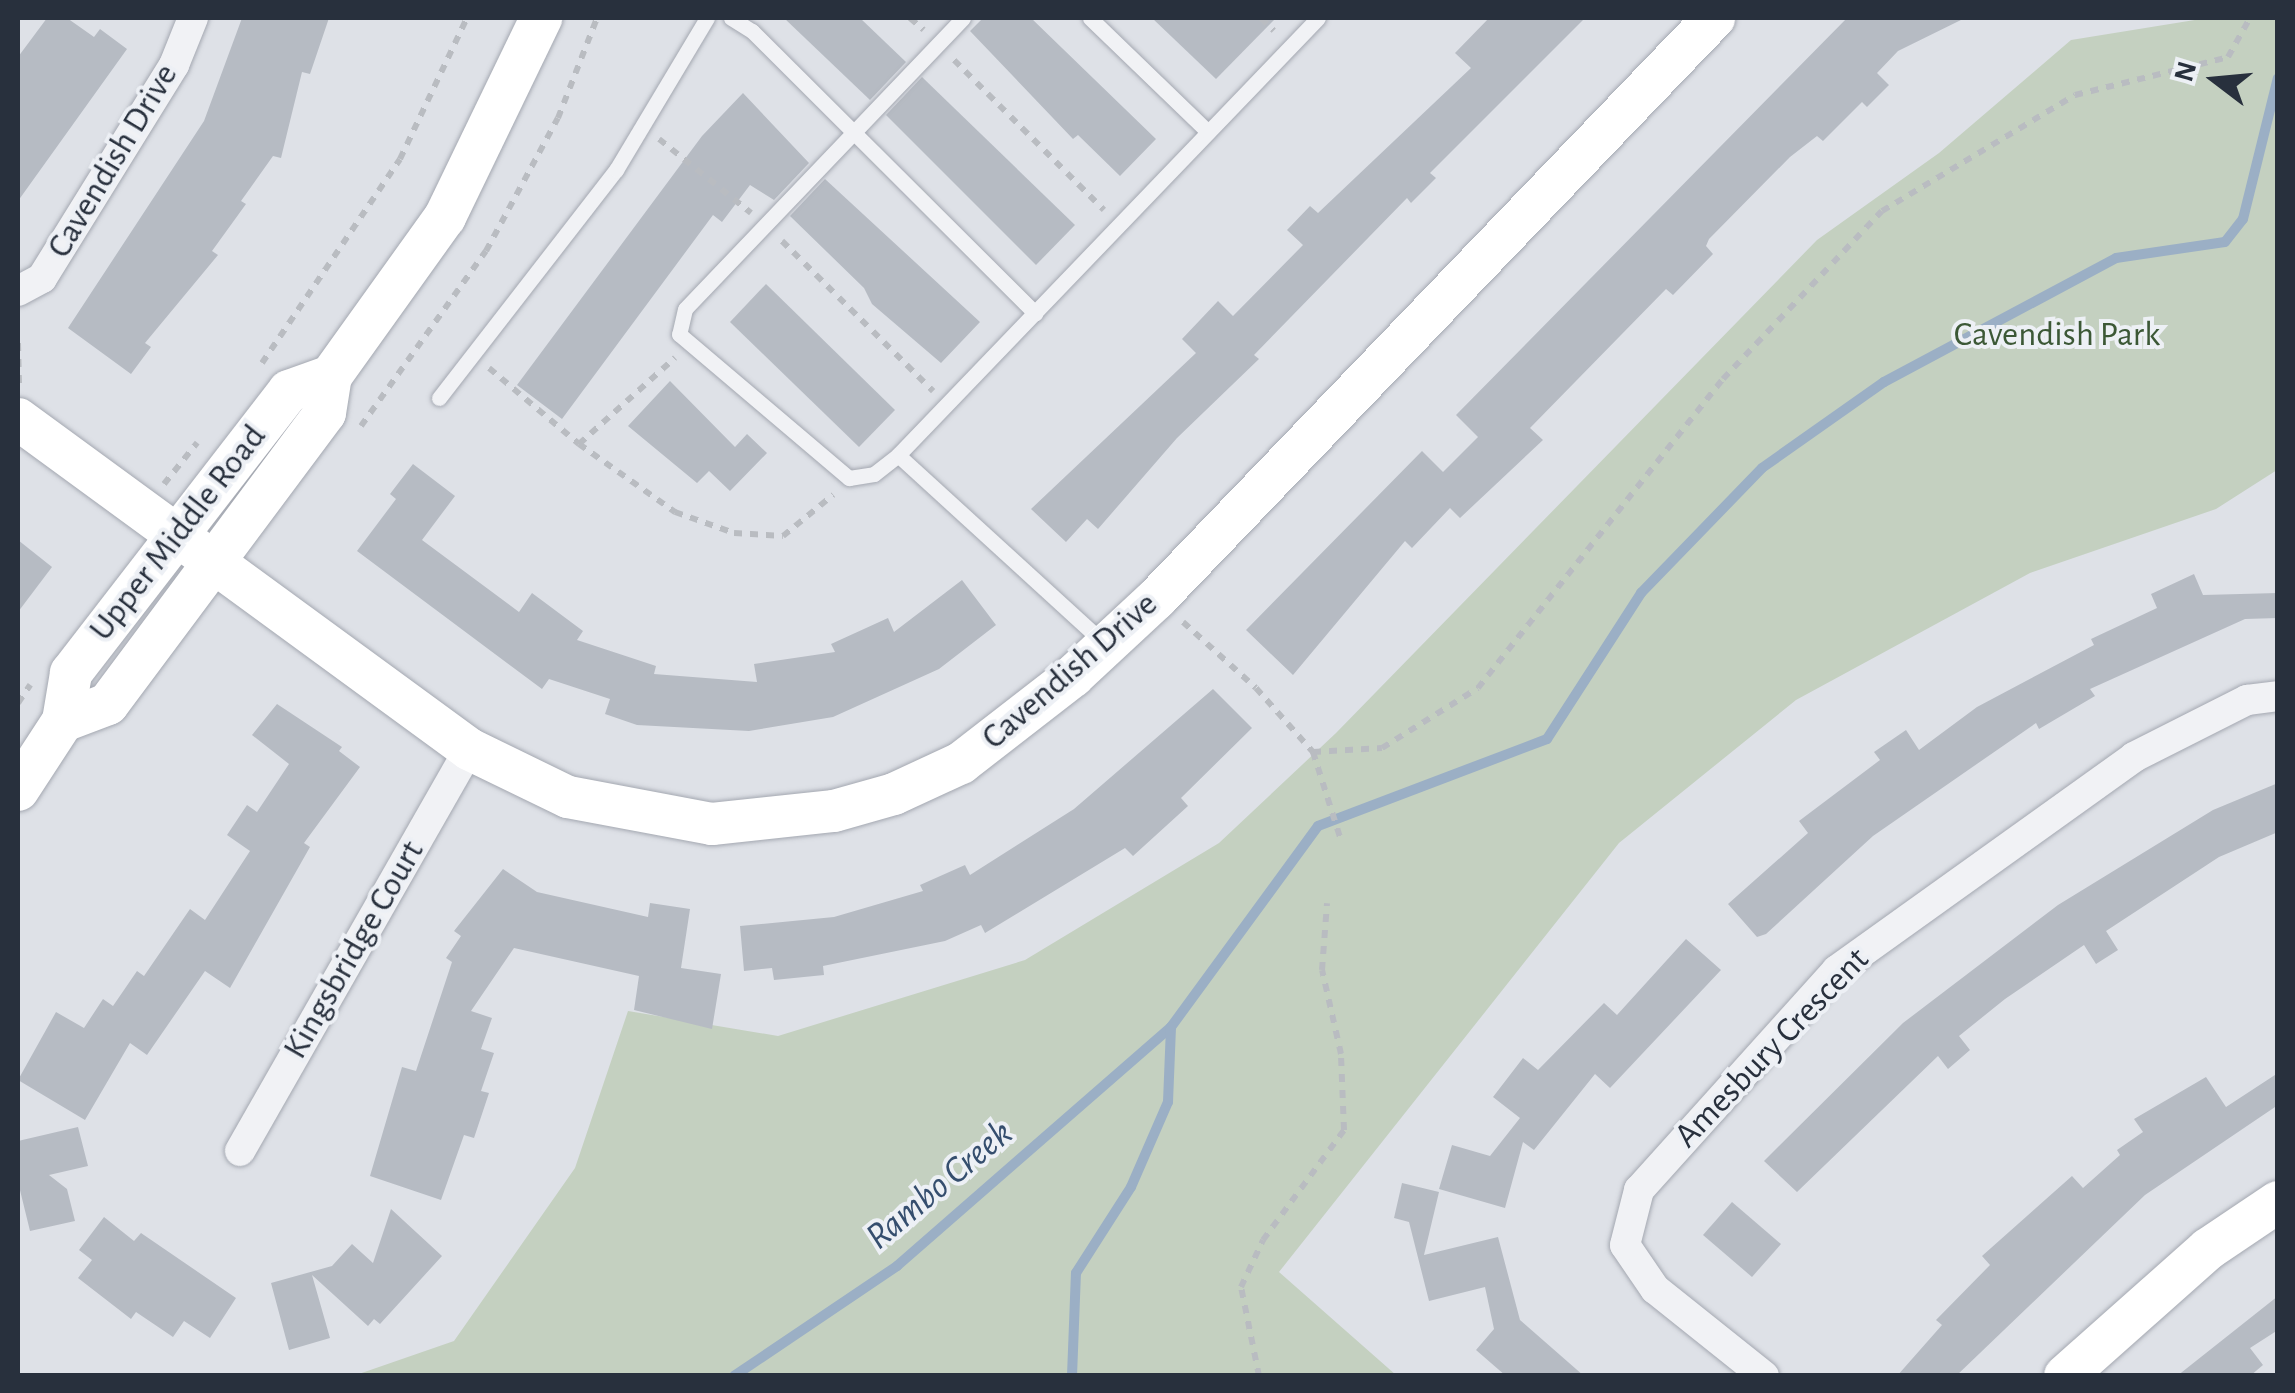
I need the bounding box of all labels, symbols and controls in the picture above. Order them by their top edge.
north arrow [2165,30,2265,130]
street label: Cavendish Drive [39,56,187,266]
text: N [2170,59,2202,85]
park label: Cavendish Park [1954,314,2160,356]
street label: Upper Middle Road [81,417,275,649]
street label: Cavendish Drive [974,583,1166,759]
street label: Kingsbridge Court [275,833,433,1067]
street label: Amesbury Crescent [1666,939,1878,1157]
water label: Rambo Creek [857,1111,1023,1261]

